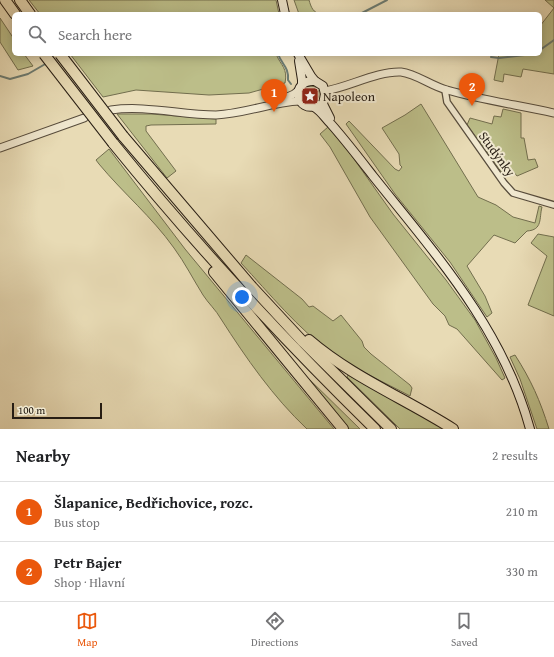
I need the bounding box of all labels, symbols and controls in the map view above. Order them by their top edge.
search box [12,12,542,56]
icon: search [26,23,48,45]
text: Search here [58,24,132,45]
pin: 2 [459,73,485,106]
pin: 1 [261,79,287,112]
place icon: Napoleon [300,86,320,106]
place label: Napoleon [323,87,376,106]
street label: Studýnky [474,127,520,181]
your location [232,287,252,307]
scale bar [12,401,102,420]
text: 100 m [18,402,45,418]
text: Nearby [16,443,70,468]
text: 2 results [492,446,538,465]
text: Šlapanice, Bedřichovice, rozc. [54,492,253,513]
text: 1 [26,502,32,521]
text: 210 m [506,502,538,521]
text: Bus stop [54,513,100,532]
text: Petr Bajer [54,552,122,573]
text: 2 [26,562,32,581]
text: 330 m [506,562,538,581]
text: Shop · Hlavní [54,573,125,592]
tab: Map [76,610,98,650]
tab: Directions [251,610,298,650]
tab: Saved [451,610,478,650]

